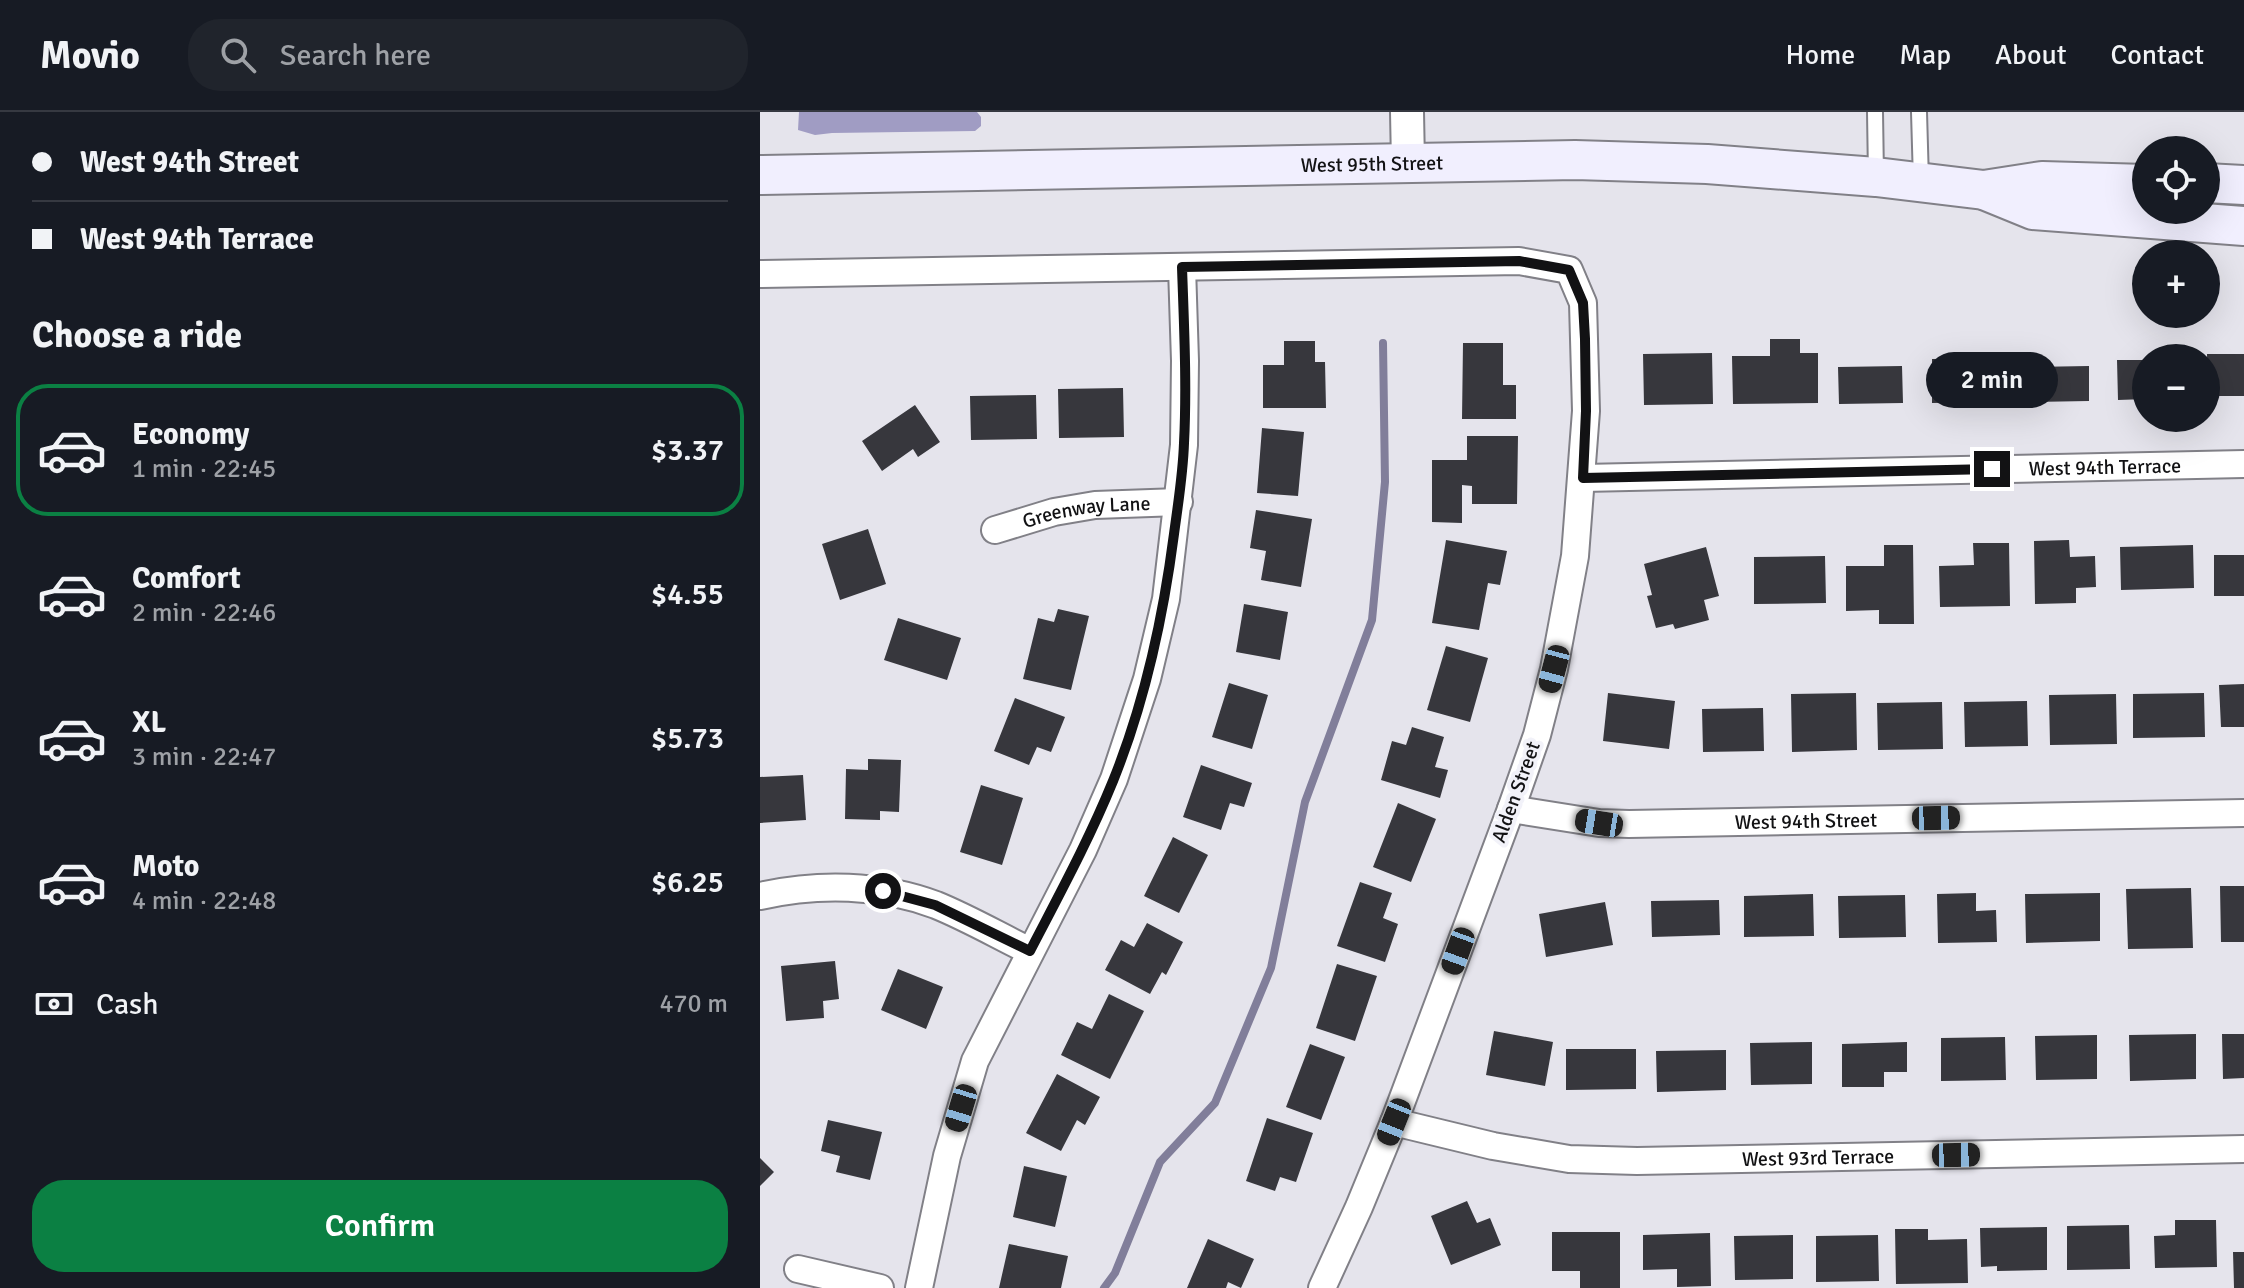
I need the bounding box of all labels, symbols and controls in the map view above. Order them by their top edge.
search box [188,19,748,91]
text: Movio [40,32,140,79]
icon: search [216,33,260,77]
text: Search here [280,37,431,74]
text: Home [1786,38,1855,72]
text: Map [1899,38,1951,72]
text: About [1995,38,2067,72]
text: Contact [2111,38,2204,72]
map controls [2132,136,2220,432]
button: locate [2132,136,2220,224]
text: West 94th Street [80,144,299,181]
street label: West 95th Street [1300,150,1443,178]
text: West 94th Terrace [80,221,314,258]
button: + [2132,240,2220,328]
text: Choose a ride [32,313,242,358]
button: − [2132,344,2220,432]
callout: 2 min [1926,353,2058,409]
text: 2 min [1961,364,2023,396]
icon: car [36,414,108,486]
text: Economy [132,416,249,453]
text: $3.37 [651,432,724,469]
route end [1974,451,2010,487]
text: 1 min · 22:45 [132,453,276,485]
street label: West 94th Terrace [2028,453,2181,481]
street label: Greenway Lane [1019,491,1151,533]
icon: car [36,558,108,630]
text: Comfort [132,560,241,597]
text: $4.55 [651,576,724,613]
text: 2 min · 22:46 [132,597,276,629]
car [1536,643,1572,695]
icon: car [36,702,108,774]
text: XL [132,704,166,741]
text: $5.73 [651,720,724,757]
street label: Alden Street [1486,738,1546,846]
text: 3 min · 22:47 [132,741,276,773]
car [1912,806,1960,830]
car [1573,807,1625,839]
street label: West 94th Street [1734,807,1877,835]
icon: car [36,846,108,918]
text: Moto [132,848,199,885]
text: $6.25 [651,864,724,901]
route start [865,873,901,909]
text: 4 min · 22:48 [132,885,276,917]
car [1439,924,1477,978]
icon: cash [32,982,76,1026]
text: Cash [96,986,159,1023]
text: 470 m [659,988,728,1020]
car [943,1082,979,1134]
car [1374,1095,1414,1149]
street label: West 93rd Terrace [1742,1143,1894,1171]
car [1932,1143,1980,1167]
button: Confirm [32,1180,728,1272]

